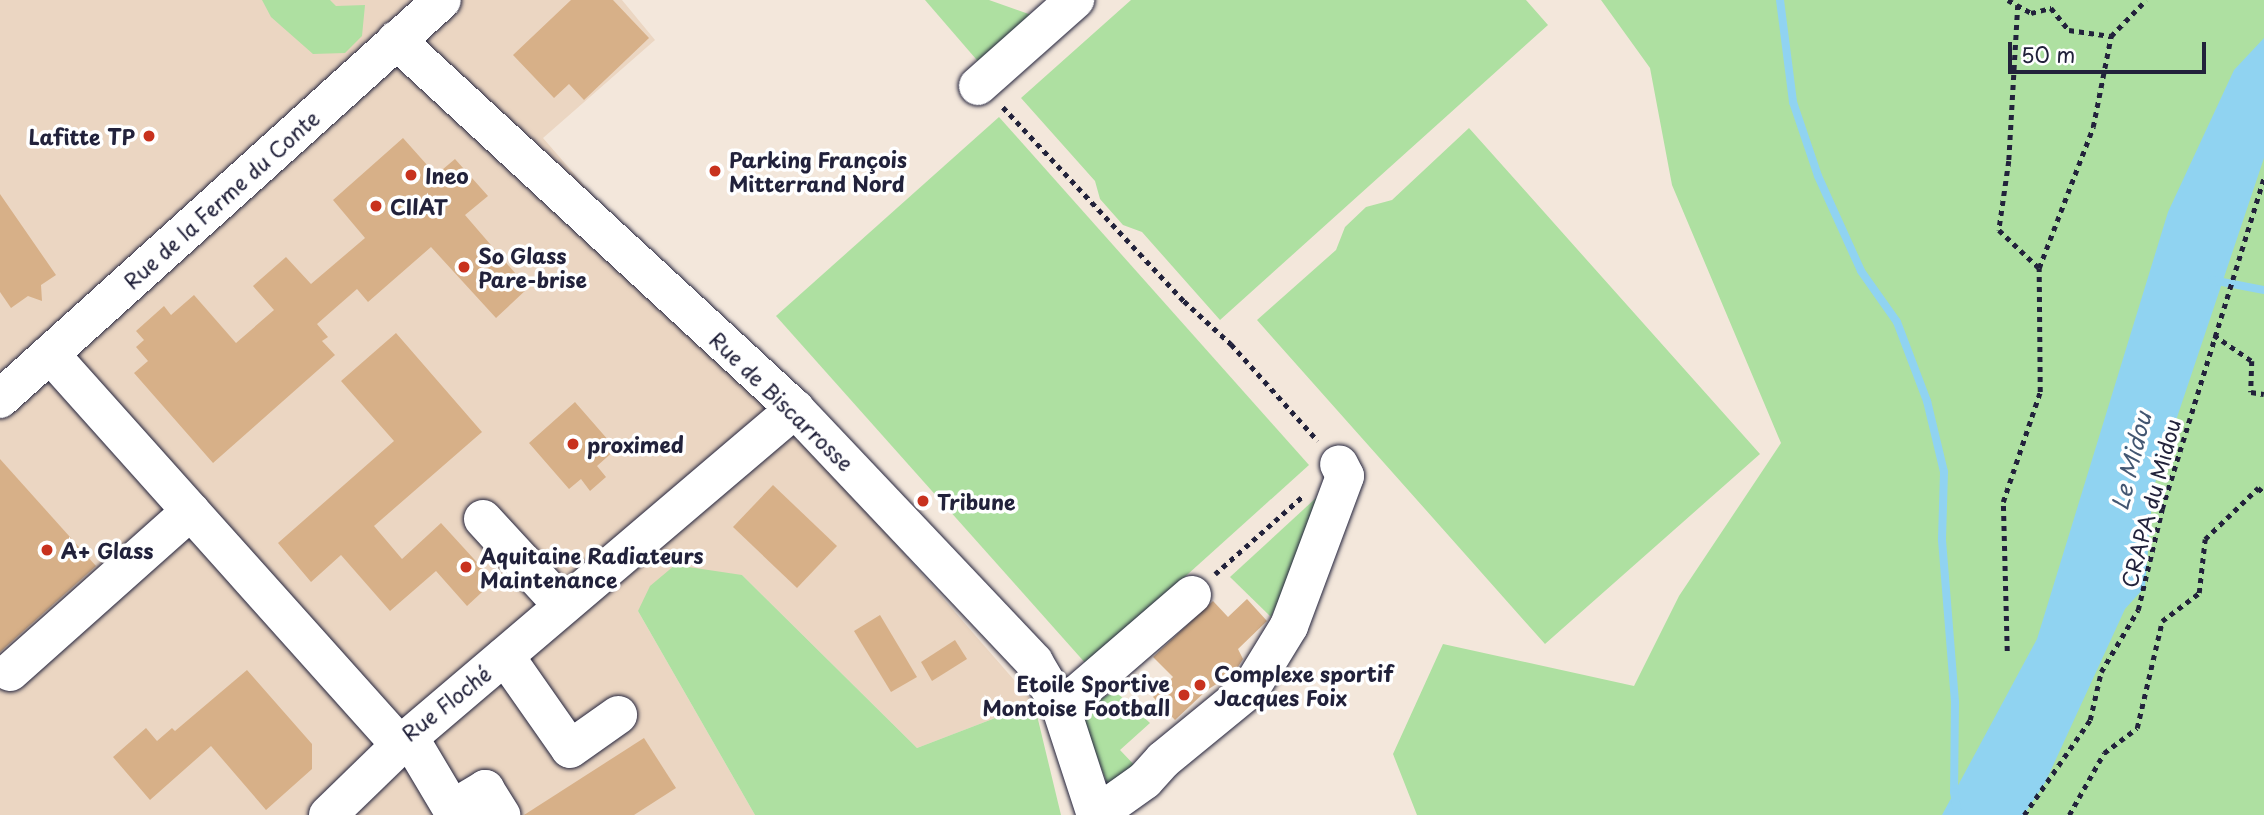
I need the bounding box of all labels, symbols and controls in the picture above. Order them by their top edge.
scale bar [2012,28,2210,72]
text: 50 m [2021,38,2075,70]
street label: Rue de la Ferme du Conte [115,102,327,296]
place label: Lafitte TP [29,123,135,149]
marker: Lafitte TP [141,128,157,144]
place label: Parking François Mitterrand Nord [729,146,910,196]
place label: Ineo [425,162,469,188]
marker: Parking François Mitterrand Nord [707,163,723,179]
marker: Ineo [403,167,419,183]
place label: CIIAT [390,193,448,219]
marker: CIIAT [368,198,384,214]
place label: So Glass Pare-brise [478,242,587,292]
marker: So Glass Pare-brise [456,259,472,275]
street label: Rue de Biscarrosse [704,325,860,477]
water label: Le Midou [2105,409,2157,513]
street label: CRAPA du Midou [2115,416,2185,590]
place label: proximed [587,431,684,457]
marker: proximed [565,436,581,452]
place label: Tribune [937,488,1015,514]
marker: Tribune [915,493,931,509]
place label: A+ Glass [61,537,154,563]
marker: A+ Glass [39,542,55,558]
place label: Aquitaine Radiateurs Maintenance [480,542,706,592]
marker: Aquitaine Radiateurs Maintenance [458,559,474,575]
street label: Rue Floché [396,660,496,746]
place label: Complexe sportif Jacques Foix [1214,660,1395,710]
place label: Etoile Sportive Montoise Football [982,670,1170,720]
marker: Complexe sportif Jacques Foix [1192,677,1208,693]
marker: Etoile Sportive Montoise Football [1176,687,1192,703]

